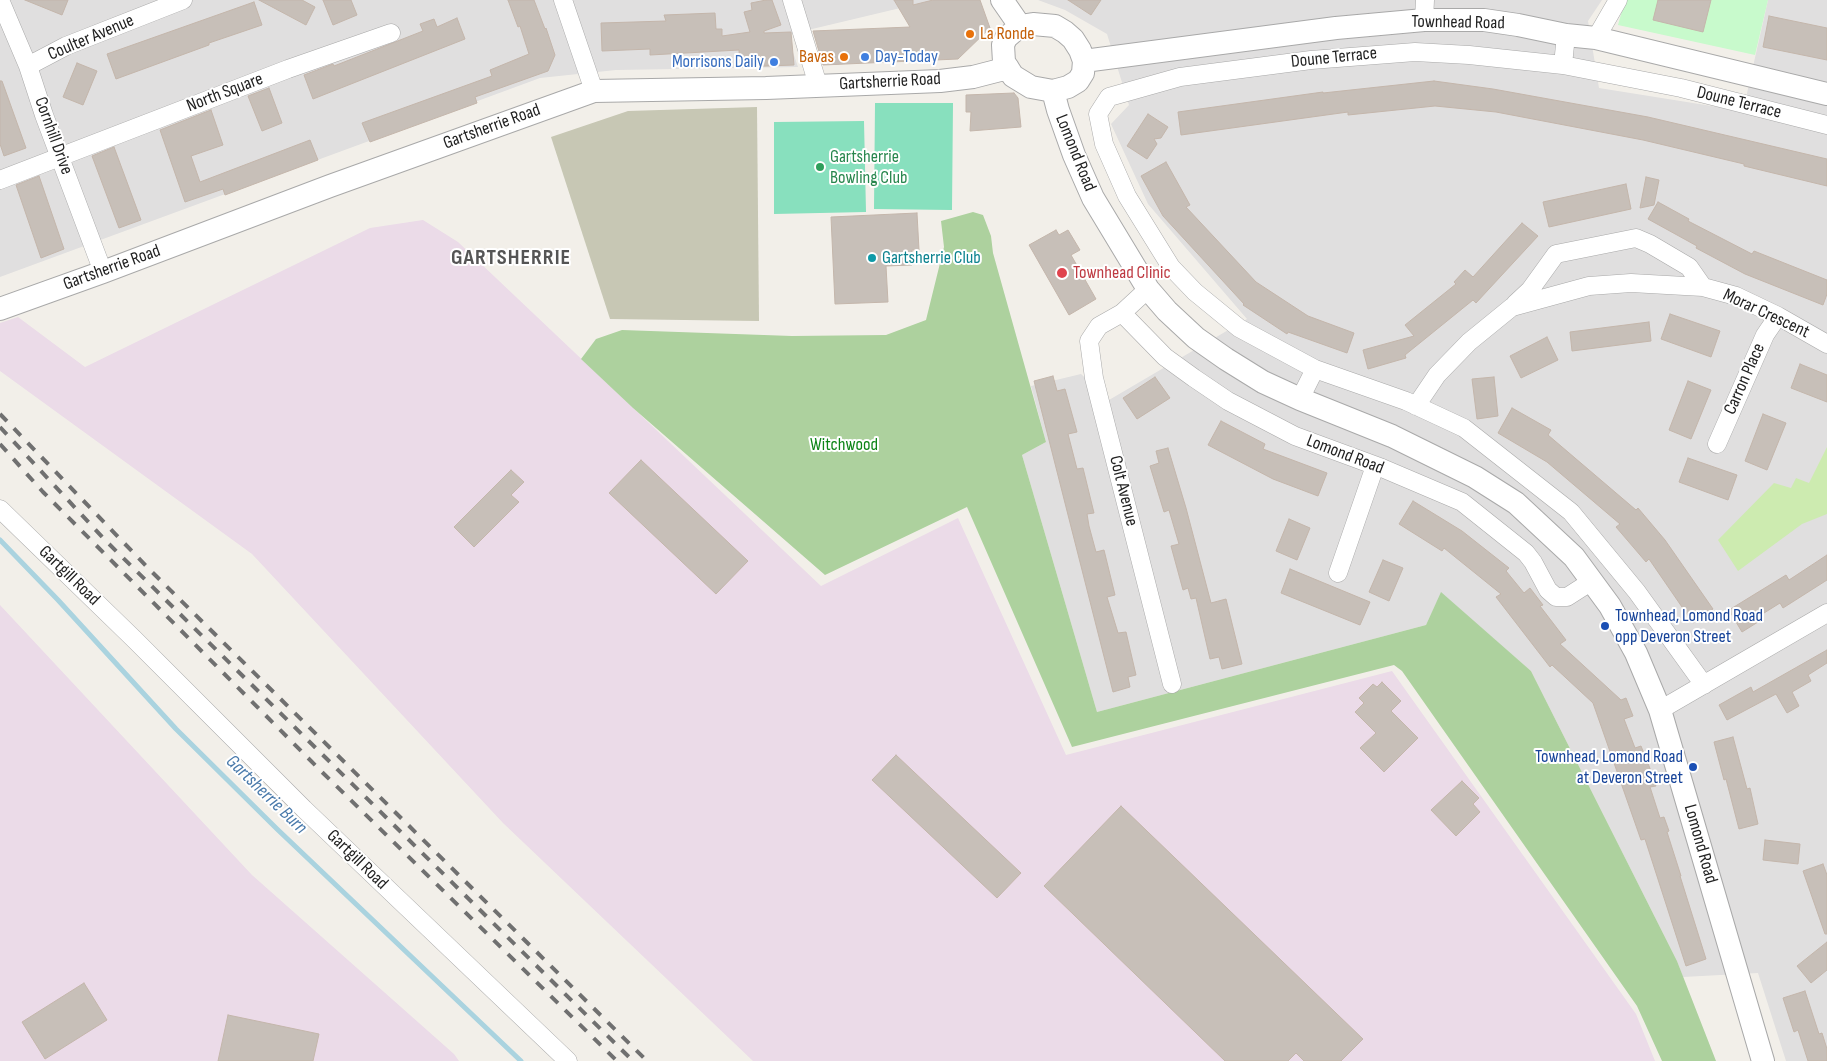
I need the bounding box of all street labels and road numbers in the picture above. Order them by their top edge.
street label: Coulter Avenue [45,10,137,66]
street label: Townhead Road [1411,11,1505,35]
street label: Doune Terrace [1290,43,1378,73]
street label: North Square [184,69,266,117]
street label: Gartsherrie Road [839,69,941,95]
street label: Doune Terrace [1694,82,1784,124]
street label: Cornhill Drive [29,94,77,178]
street label: Gartsherrie Road [441,99,543,155]
street label: Lomond Road [1050,111,1100,195]
street label: Gartsherrie Road [61,240,163,296]
street label: Morar Crescent [1719,285,1813,343]
street label: Carron Place [1720,340,1770,418]
street label: Lomond Road [1303,430,1387,480]
street label: Colt Avenue [1104,454,1142,528]
street label: Gartgill Road [34,542,104,610]
street label: Lomond Road [1678,802,1722,886]
street label: Gartgill Road [322,826,392,894]

